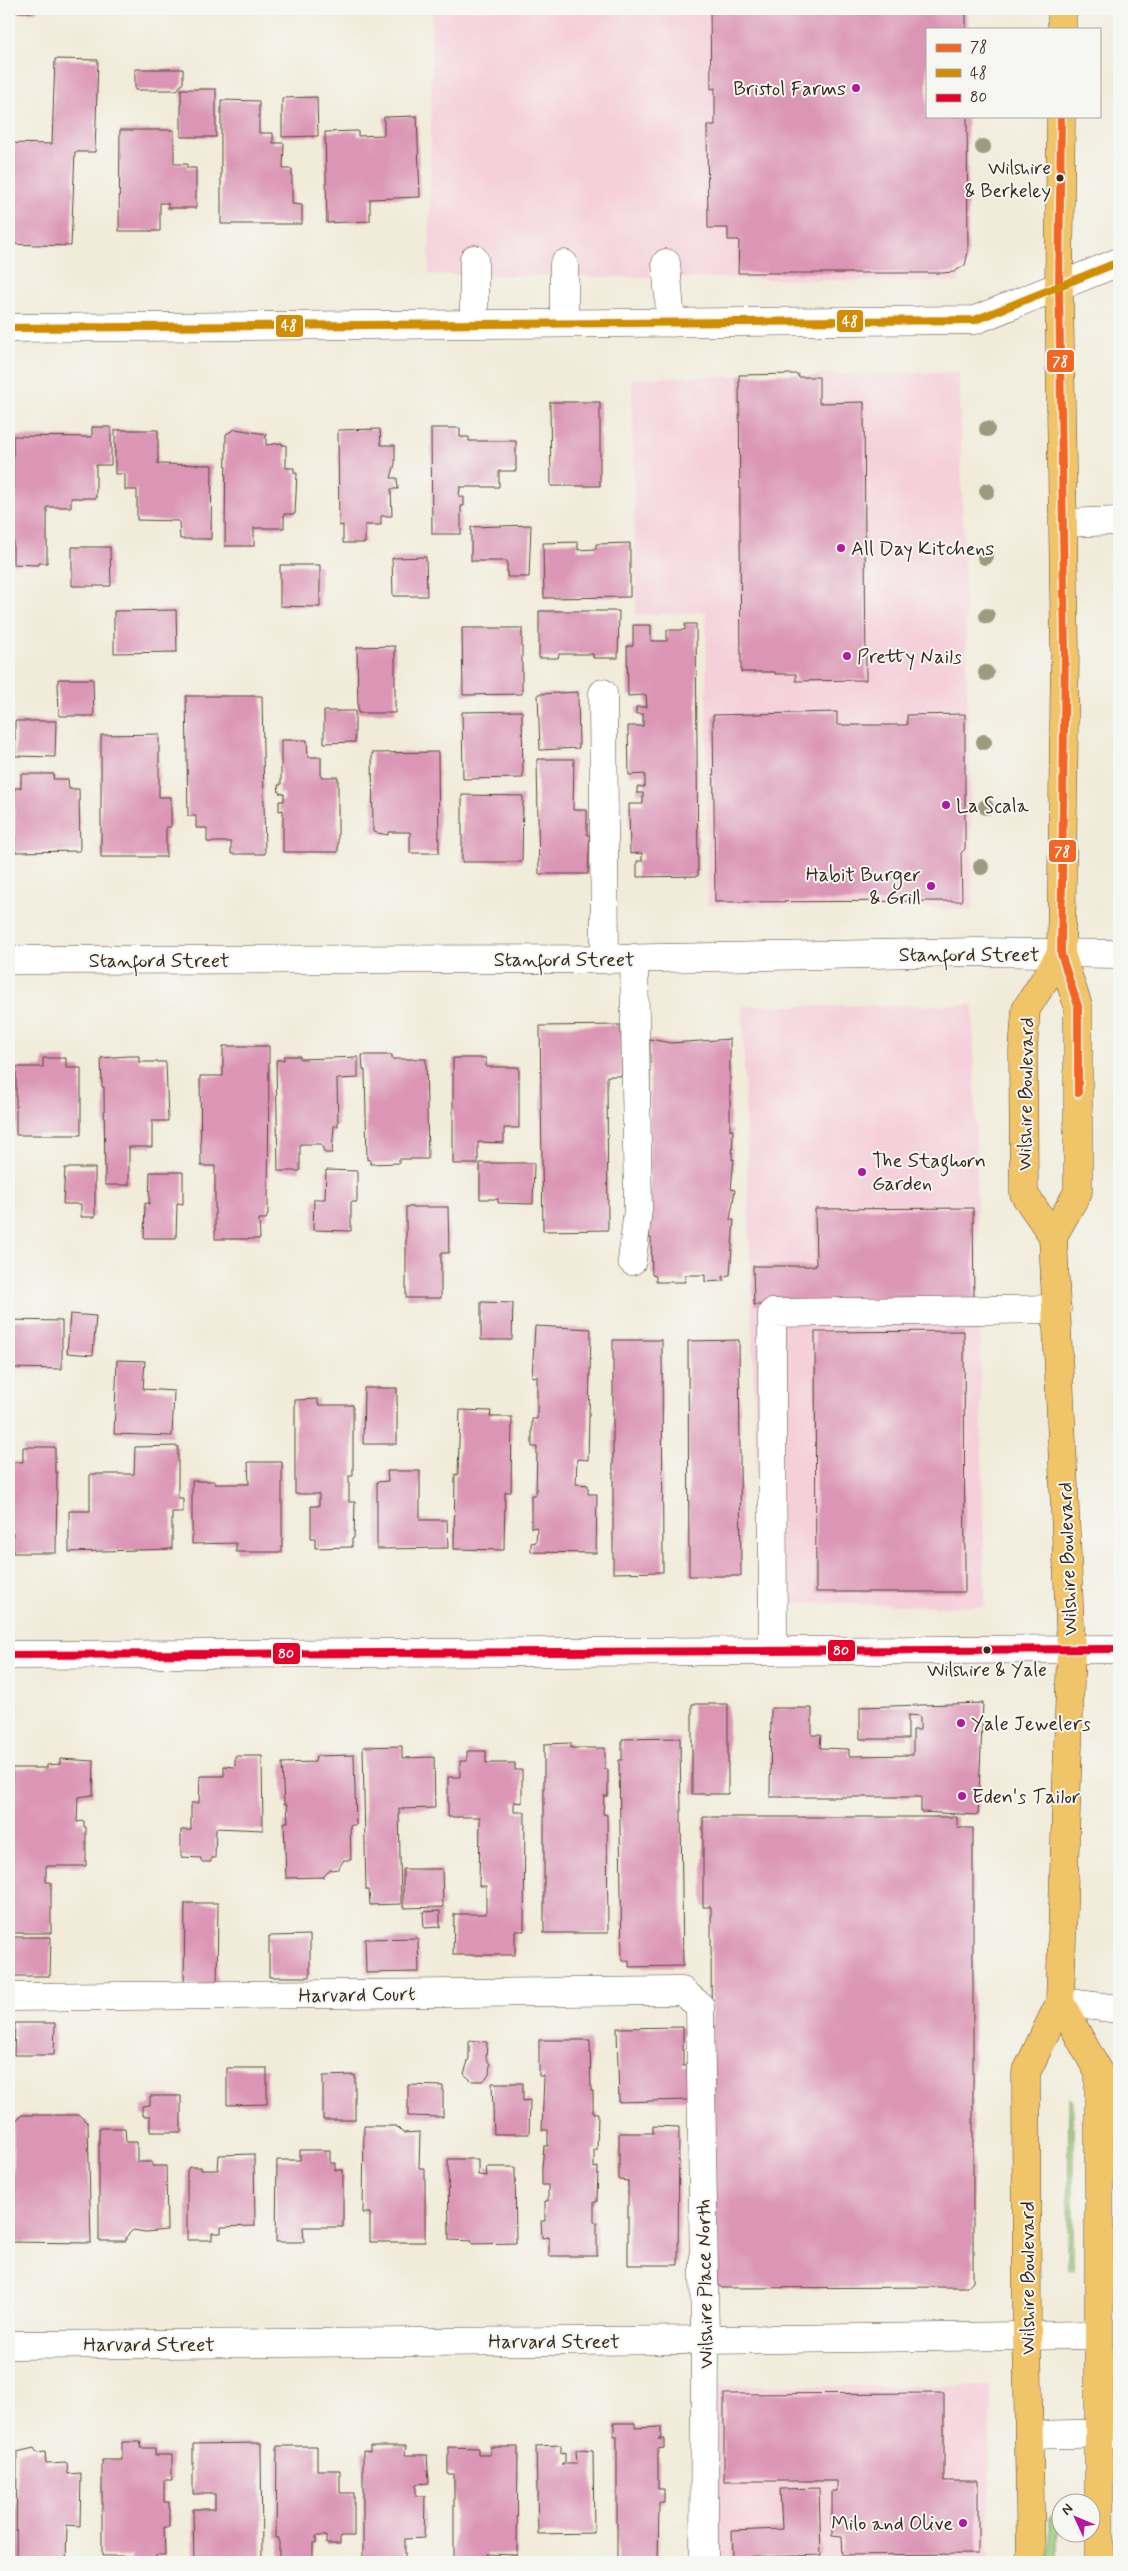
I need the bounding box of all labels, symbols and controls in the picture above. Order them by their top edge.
legend [926,28,1100,118]
text: 78 [970,38,987,58]
text: 48 [970,64,987,84]
place label: Bristol Farms [733,76,846,103]
marker: Bristol Farms [850,82,862,94]
text: 80 [970,88,987,108]
place label: Wilshire & Berkeley [964,156,1051,204]
marker: Wilshire & Berkeley [1055,173,1065,183]
line badge: 48 [836,309,864,333]
text: 48 [842,313,858,331]
line badge: 48 [275,314,304,338]
text: 48 [281,317,297,335]
line badge: 78 [1046,349,1075,373]
text: 78 [1052,353,1068,371]
place label: All Day Kitchens [851,536,994,563]
marker: All Day Kitchens [835,542,847,554]
place label: Pretty Nails [857,644,962,671]
marker: Pretty Nails [841,650,853,662]
place label: La Scala [956,793,1030,820]
marker: La Scala [940,799,952,811]
line badge: 78 [1048,839,1077,863]
text: 78 [1054,843,1070,861]
place label: Habit Burger & Grill [806,862,921,912]
marker: Habit Burger & Grill [925,880,937,892]
street label: Stanford Street [899,942,1039,971]
street label: Stanford Street [494,947,634,976]
street label: Stanford Street [89,948,229,977]
street label: Wilshire Boulevard [1012,1017,1041,1171]
place label: The Staghorn Garden [872,1148,986,1198]
marker: The Staghorn Garden [856,1166,868,1178]
street label: Wilshire Boulevard [1052,1482,1085,1636]
line badge: 80 [827,1639,856,1662]
line badge: 80 [272,1642,301,1665]
text: 80 [833,1642,849,1660]
text: 80 [278,1645,294,1663]
marker: Wilshire & Yale [982,1645,992,1655]
place label: Wilshire & Yale [927,1658,1047,1683]
place label: Yale Jewelers [971,1711,1091,1738]
marker: Yale Jewelers [955,1717,967,1729]
place label: Eden's Tailor [972,1784,1080,1811]
marker: Eden's Tailor [956,1790,968,1802]
street label: Harvard Court [298,1981,416,2010]
street label: Wilshire Place North [691,2199,720,2369]
street label: Wilshire Boulevard [1015,2201,1042,2355]
street label: Harvard Street [488,2329,620,2356]
street label: Harvard Street [83,2332,215,2359]
north arrow [1050,2494,1100,2544]
text: N [1058,2500,1077,2519]
place label: Milo and Olive [831,2511,953,2538]
marker: Milo and Olive [957,2517,969,2529]

